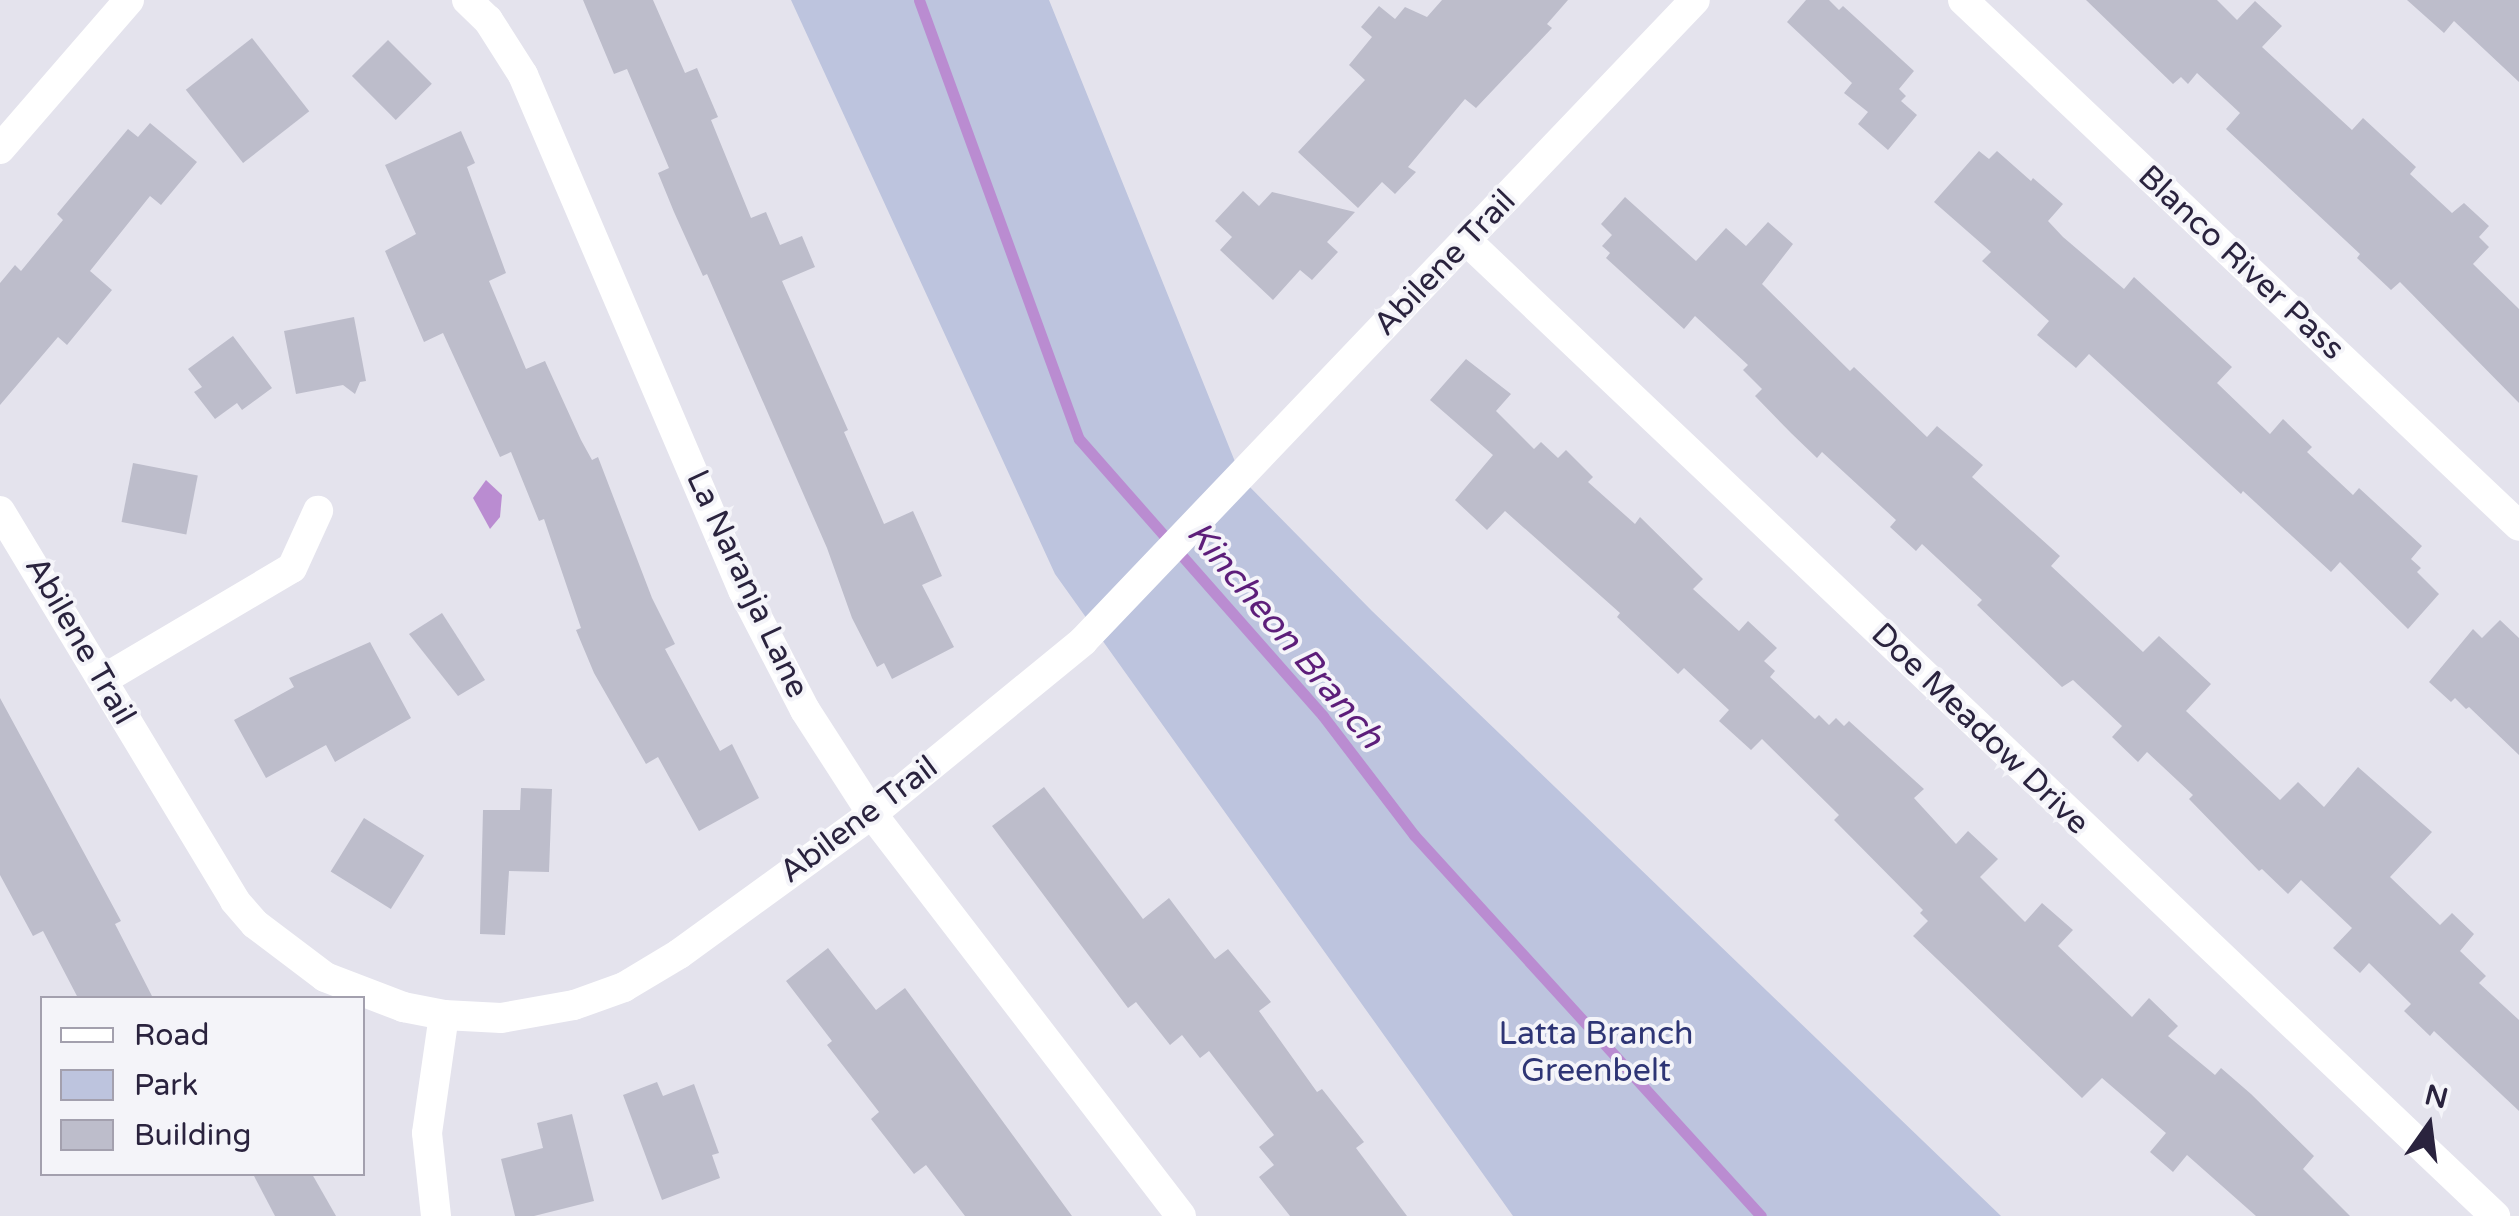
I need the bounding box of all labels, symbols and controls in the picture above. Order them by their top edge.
street label: Blanco River Pass [2130,158,2352,368]
street label: Abilene Trail [1366,182,1524,344]
street label: La Naranja Lane [677,464,817,704]
water label: Kincheon Branch [1178,513,1392,757]
street label: Abilene Trail [16,550,144,732]
street label: Doe Meadow Drive [1863,615,2097,843]
street label: Abilene Trail [773,748,945,892]
legend [40,996,365,1176]
park label: Latta Branch Greenbelt [1498,1016,1694,1091]
text: Road [134,1017,209,1054]
text: Park [134,1067,198,1104]
north arrow [2379,1076,2479,1176]
text: N [2421,1078,2451,1116]
text: Building [134,1117,251,1154]

